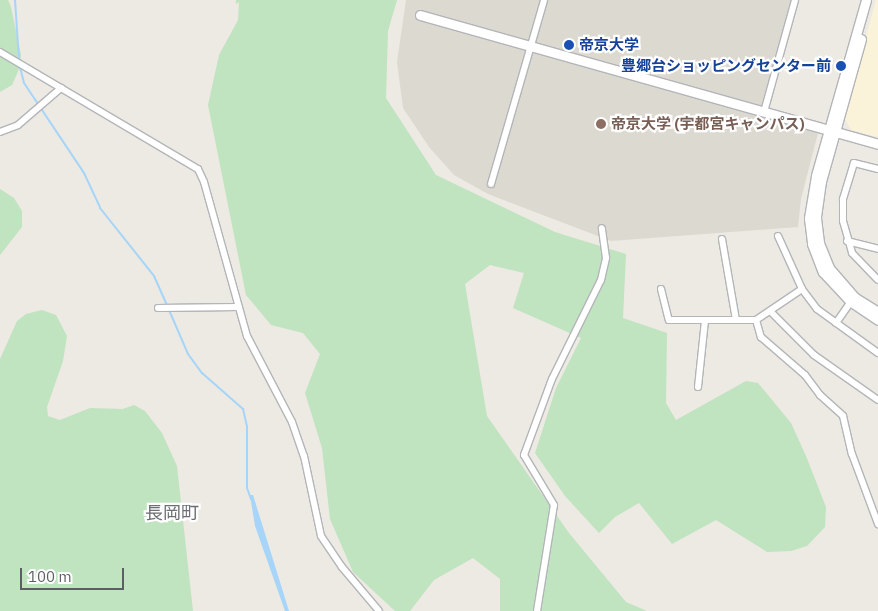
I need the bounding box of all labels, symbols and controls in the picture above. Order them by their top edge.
place label: 帝京大学 [579,36,639,54]
marker: 帝京大学 [563,39,575,51]
place label: 豊郷台ショッピングセンター前 [621,57,831,75]
marker: 豊郷台ショッピングセンター前 [835,60,847,72]
place label: 帝京大学 (宇都宮キャンパス) [611,115,805,133]
marker: 帝京大学 (宇都宮キャンパス) [595,118,607,130]
district label: 長岡町 [145,502,199,524]
scale bar [22,558,126,590]
text: 100 m [28,567,72,586]

